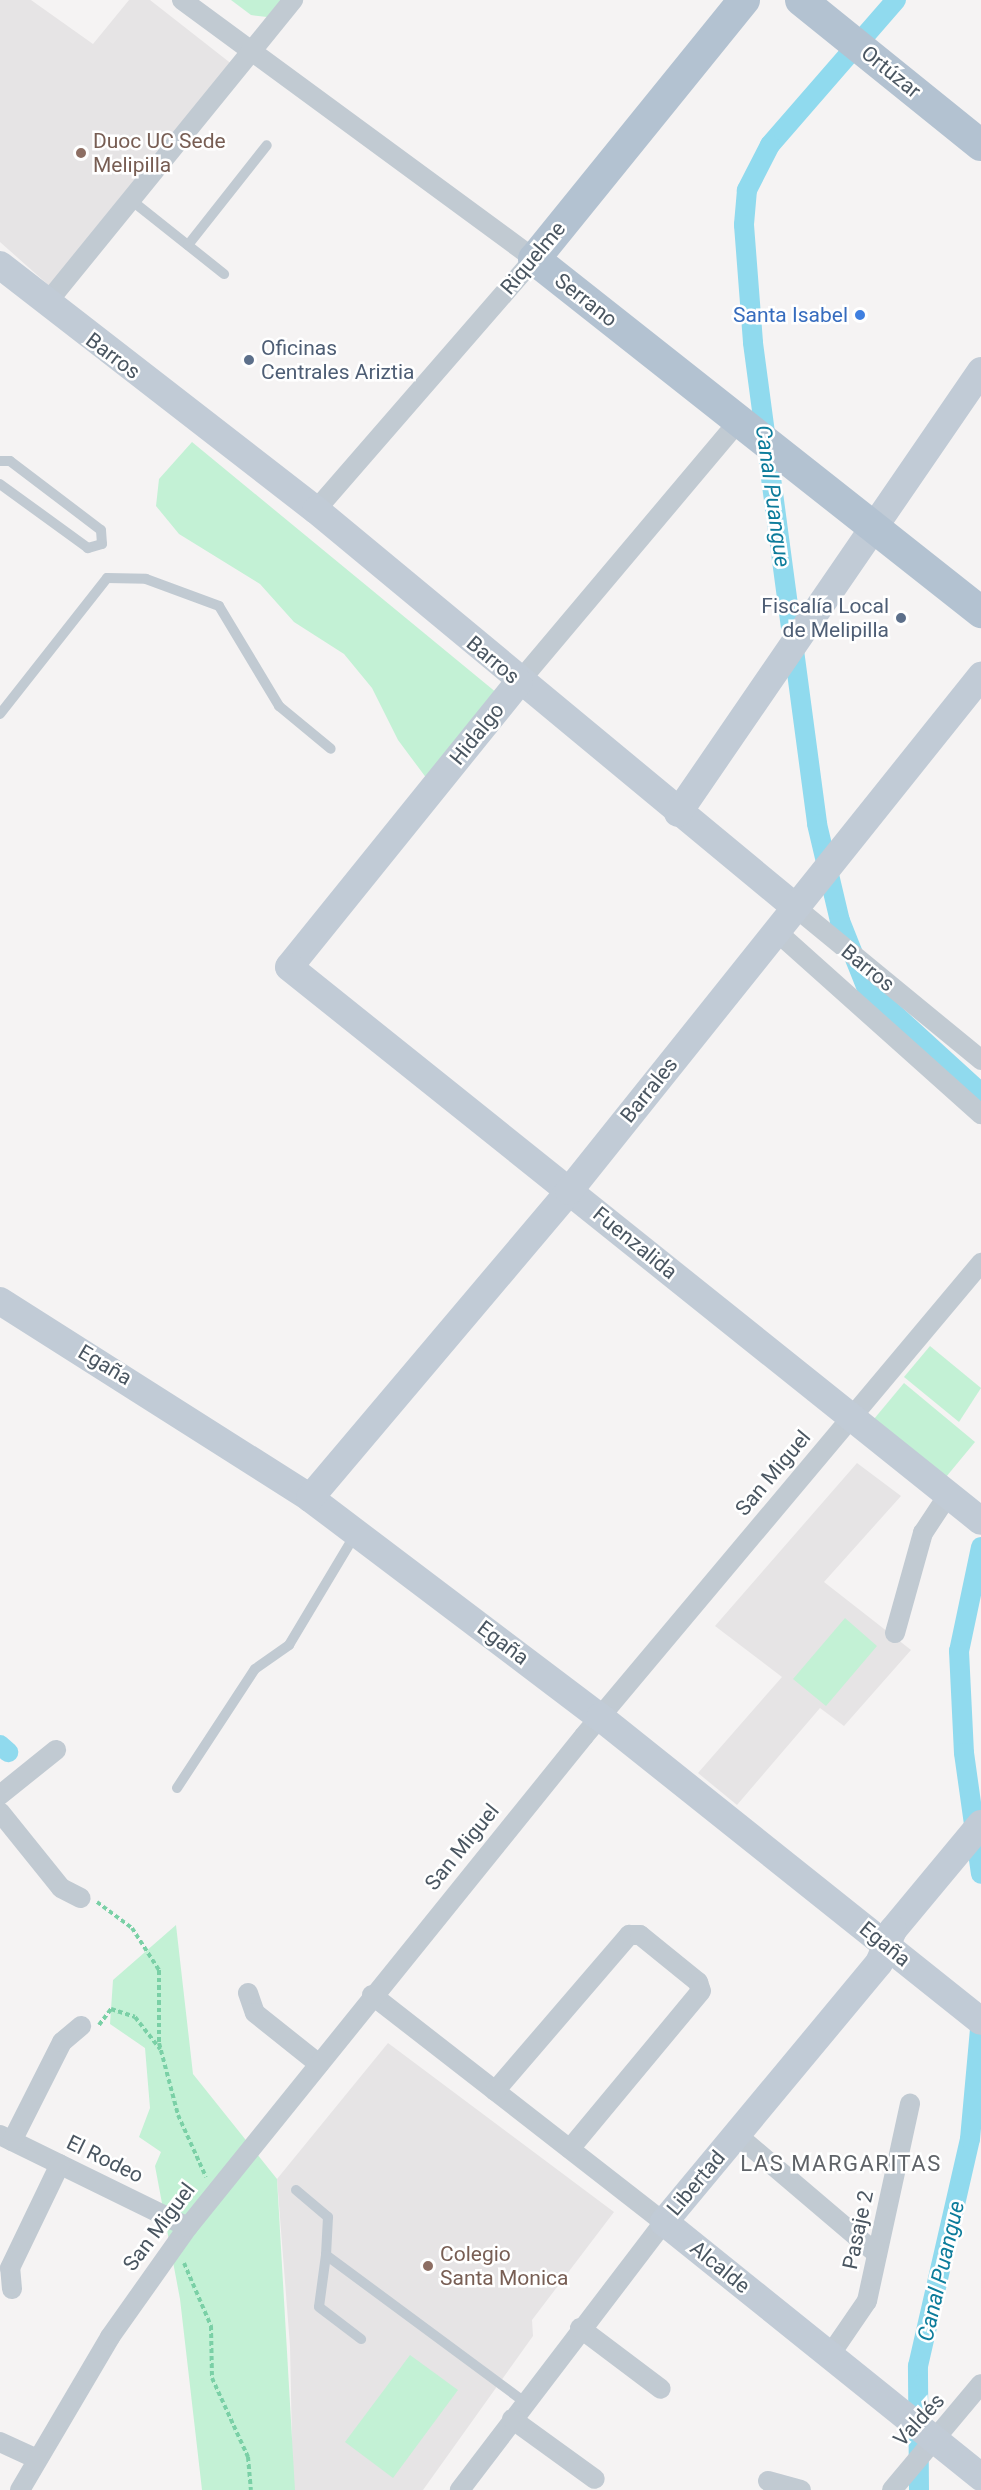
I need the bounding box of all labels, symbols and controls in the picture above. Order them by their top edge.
street label: Ortúzar [856,40,926,104]
place label: Duoc UC Sede Melipilla [93,128,226,178]
marker: Duoc UC Sede Melipilla [74,146,88,160]
street label: Riquelme [495,216,571,300]
street label: Serrano [550,268,622,332]
place label: Santa Isabel [733,302,848,328]
marker: Santa Isabel [853,308,867,322]
street label: Barros [81,327,145,385]
place label: Oficinas Centrales Ariztia [261,335,414,385]
marker: Oficinas Centrales Ariztia [242,353,256,367]
water label: Canal Puangue [750,423,796,569]
place label: Fiscalía Local de Melipilla [761,593,889,643]
marker: Fiscalía Local de Melipilla [894,611,908,625]
street label: Barros [461,631,525,689]
street label: Hidalgo [444,698,510,770]
street label: Barros [836,939,900,997]
street label: Barrales [615,1052,683,1128]
street label: Fuenzalida [588,1201,682,1285]
street label: Egaña [74,1339,136,1391]
street label: San Miguel [730,1425,816,1521]
street label: Egaña [472,1615,534,1671]
street label: San Miguel [420,1799,504,1895]
street label: Egaña [855,1916,915,1972]
street label: El Rodeo [63,2130,147,2188]
street label: Libertad [662,2145,730,2221]
district label: LAS MARGARITAS [740,2151,942,2177]
street label: San Miguel [118,2178,200,2276]
street label: Pasaje 2 [837,2188,879,2272]
water label: Canal Puangue [912,2198,970,2344]
street label: Alcalde [685,2235,755,2299]
place label: Colegio Santa Monica [440,2241,568,2291]
marker: Colegio Santa Monica [421,2259,435,2273]
street label: Valdés [888,2388,950,2452]

